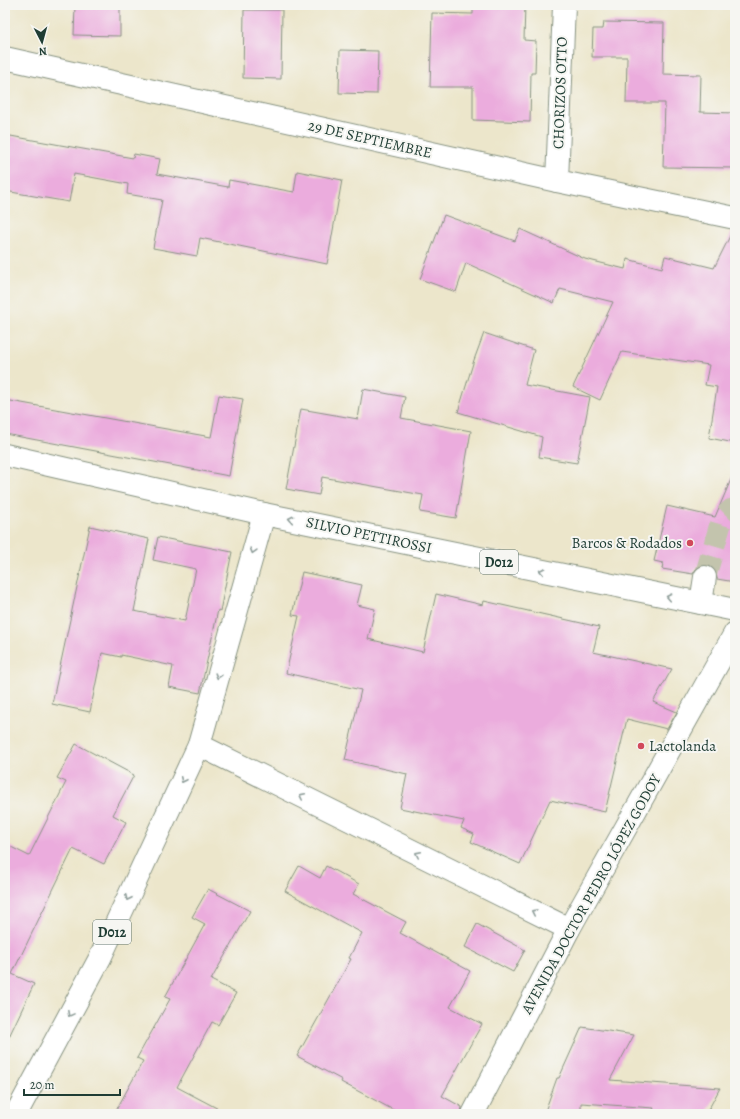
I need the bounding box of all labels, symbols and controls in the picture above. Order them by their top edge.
north arrow [22,22,62,62]
street label: CHORIZOS OTTO [548,36,572,150]
text: N [38,44,48,59]
street label: 29 DE SEPTIEMBRE [306,115,434,163]
street label: SILVIO PETTIROSSI [304,512,434,558]
one-way arrow [288,516,294,524]
place label: Barcos & Rodados [572,533,682,553]
marker: Barcos & Rodados [685,538,695,548]
one-way arrow [249,547,258,554]
road number: D012 [480,550,518,574]
one-way arrow [539,567,545,575]
one-way arrow [666,593,672,602]
one-way arrow [214,673,223,680]
place label: Lactolanda [649,736,716,756]
marker: Lactolanda [636,741,646,751]
street label: AVENIDA DOCTOR PEDRO LÓPEZ GODOY [516,770,666,1018]
one-way arrow [180,776,188,784]
one-way arrow [298,793,306,801]
one-way arrow [415,851,422,859]
one-way arrow [125,894,133,901]
one-way arrow [531,909,539,917]
road number: D012 [93,920,131,944]
one-way arrow [67,1010,74,1017]
scale bar [24,1071,120,1097]
text: 20 m [30,1077,54,1093]

